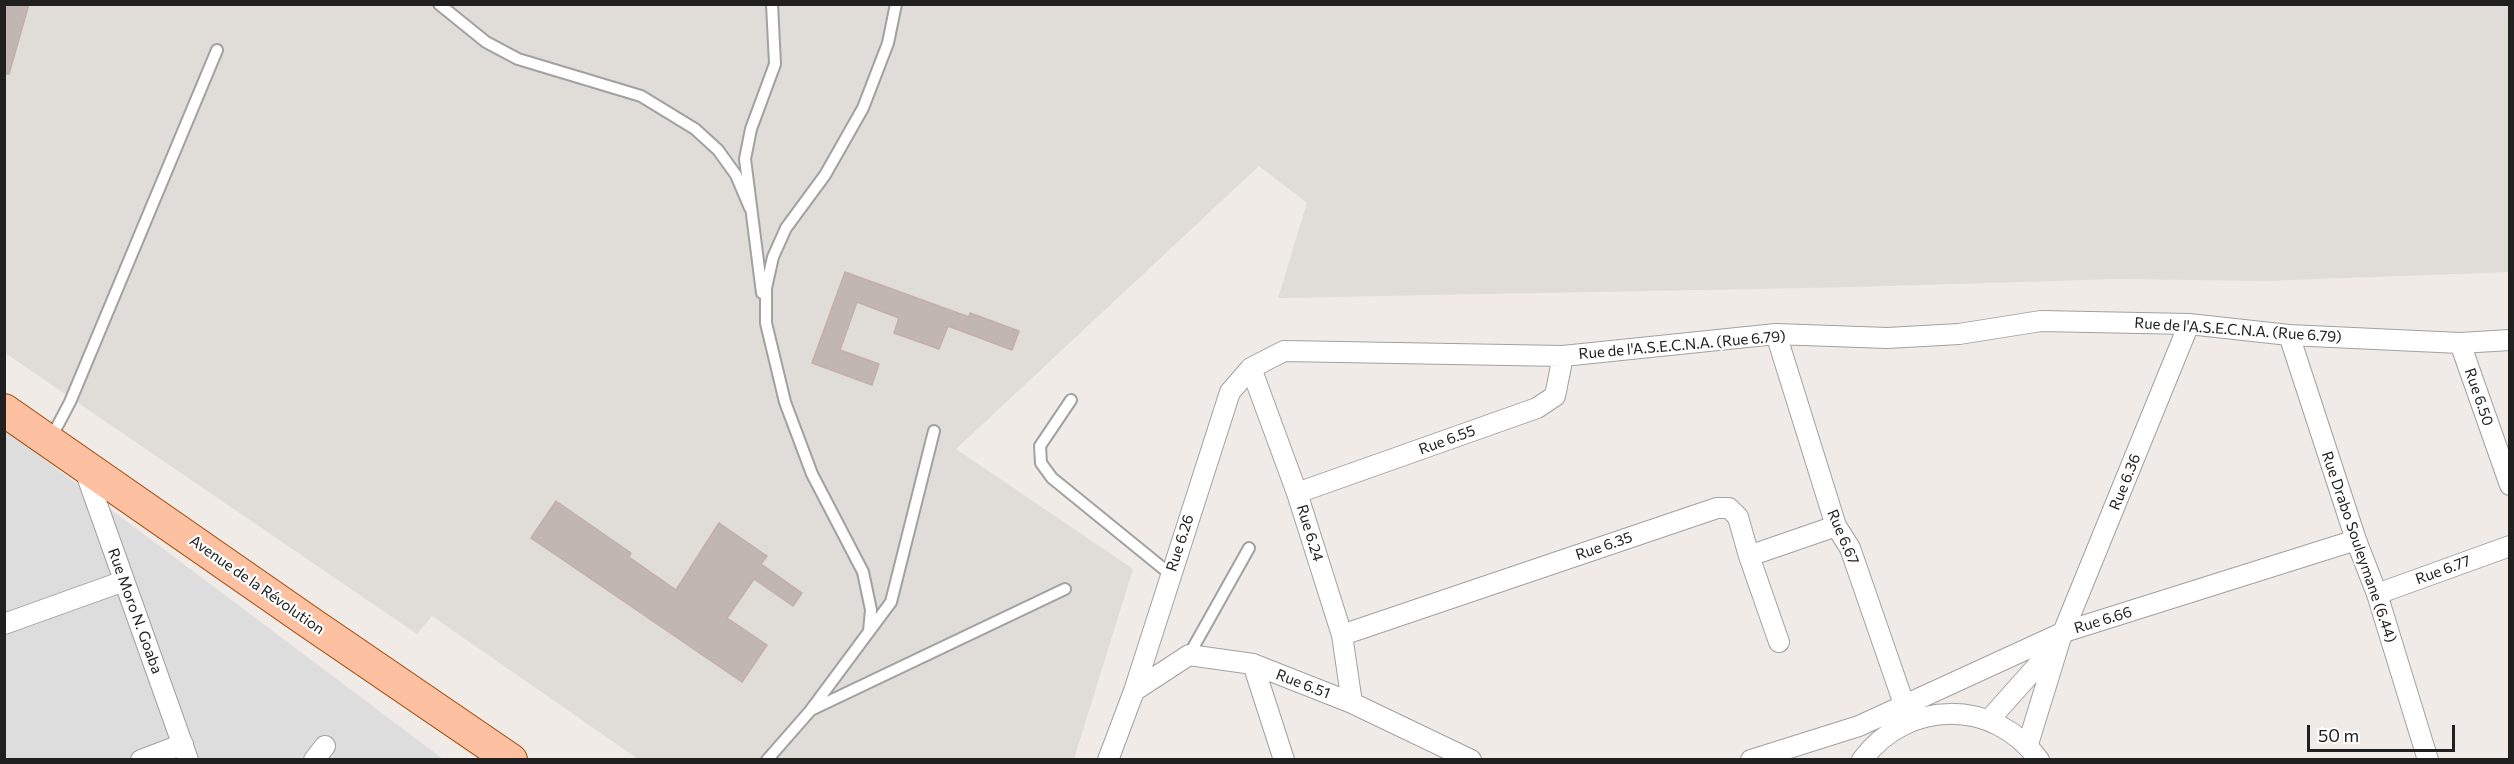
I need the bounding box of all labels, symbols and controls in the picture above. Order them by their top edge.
street label: Rue de l'A.S.E.C.N.A. (Rue 6.79) [2134,314,2342,346]
street label: Rue de l'A.S.E.C.N.A. (Rue 6.79) [1578,327,1786,363]
street label: Rue 6.50 [2461,366,2497,428]
street label: Rue 6.55 [1416,421,1478,459]
street label: Rue Drabo Souleymane (6.44) [2318,449,2400,645]
street label: Rue 6.36 [2106,451,2144,513]
street label: Rue 6.24 [1293,502,1327,564]
street label: Rue 6.67 [1823,507,1863,567]
street label: Rue 6.26 [1162,512,1198,574]
street label: Rue 6.35 [1573,528,1635,564]
street label: Avenue de la Révolution [186,532,328,638]
street label: Rue Moro N. Goaba [104,546,166,676]
street label: Rue 6.77 [2413,552,2473,588]
street label: Rue 6.66 [2072,603,2134,637]
street label: Rue 6.51 [1273,665,1333,703]
scale bar [2310,713,2458,751]
text: 50 m [2318,724,2359,746]

